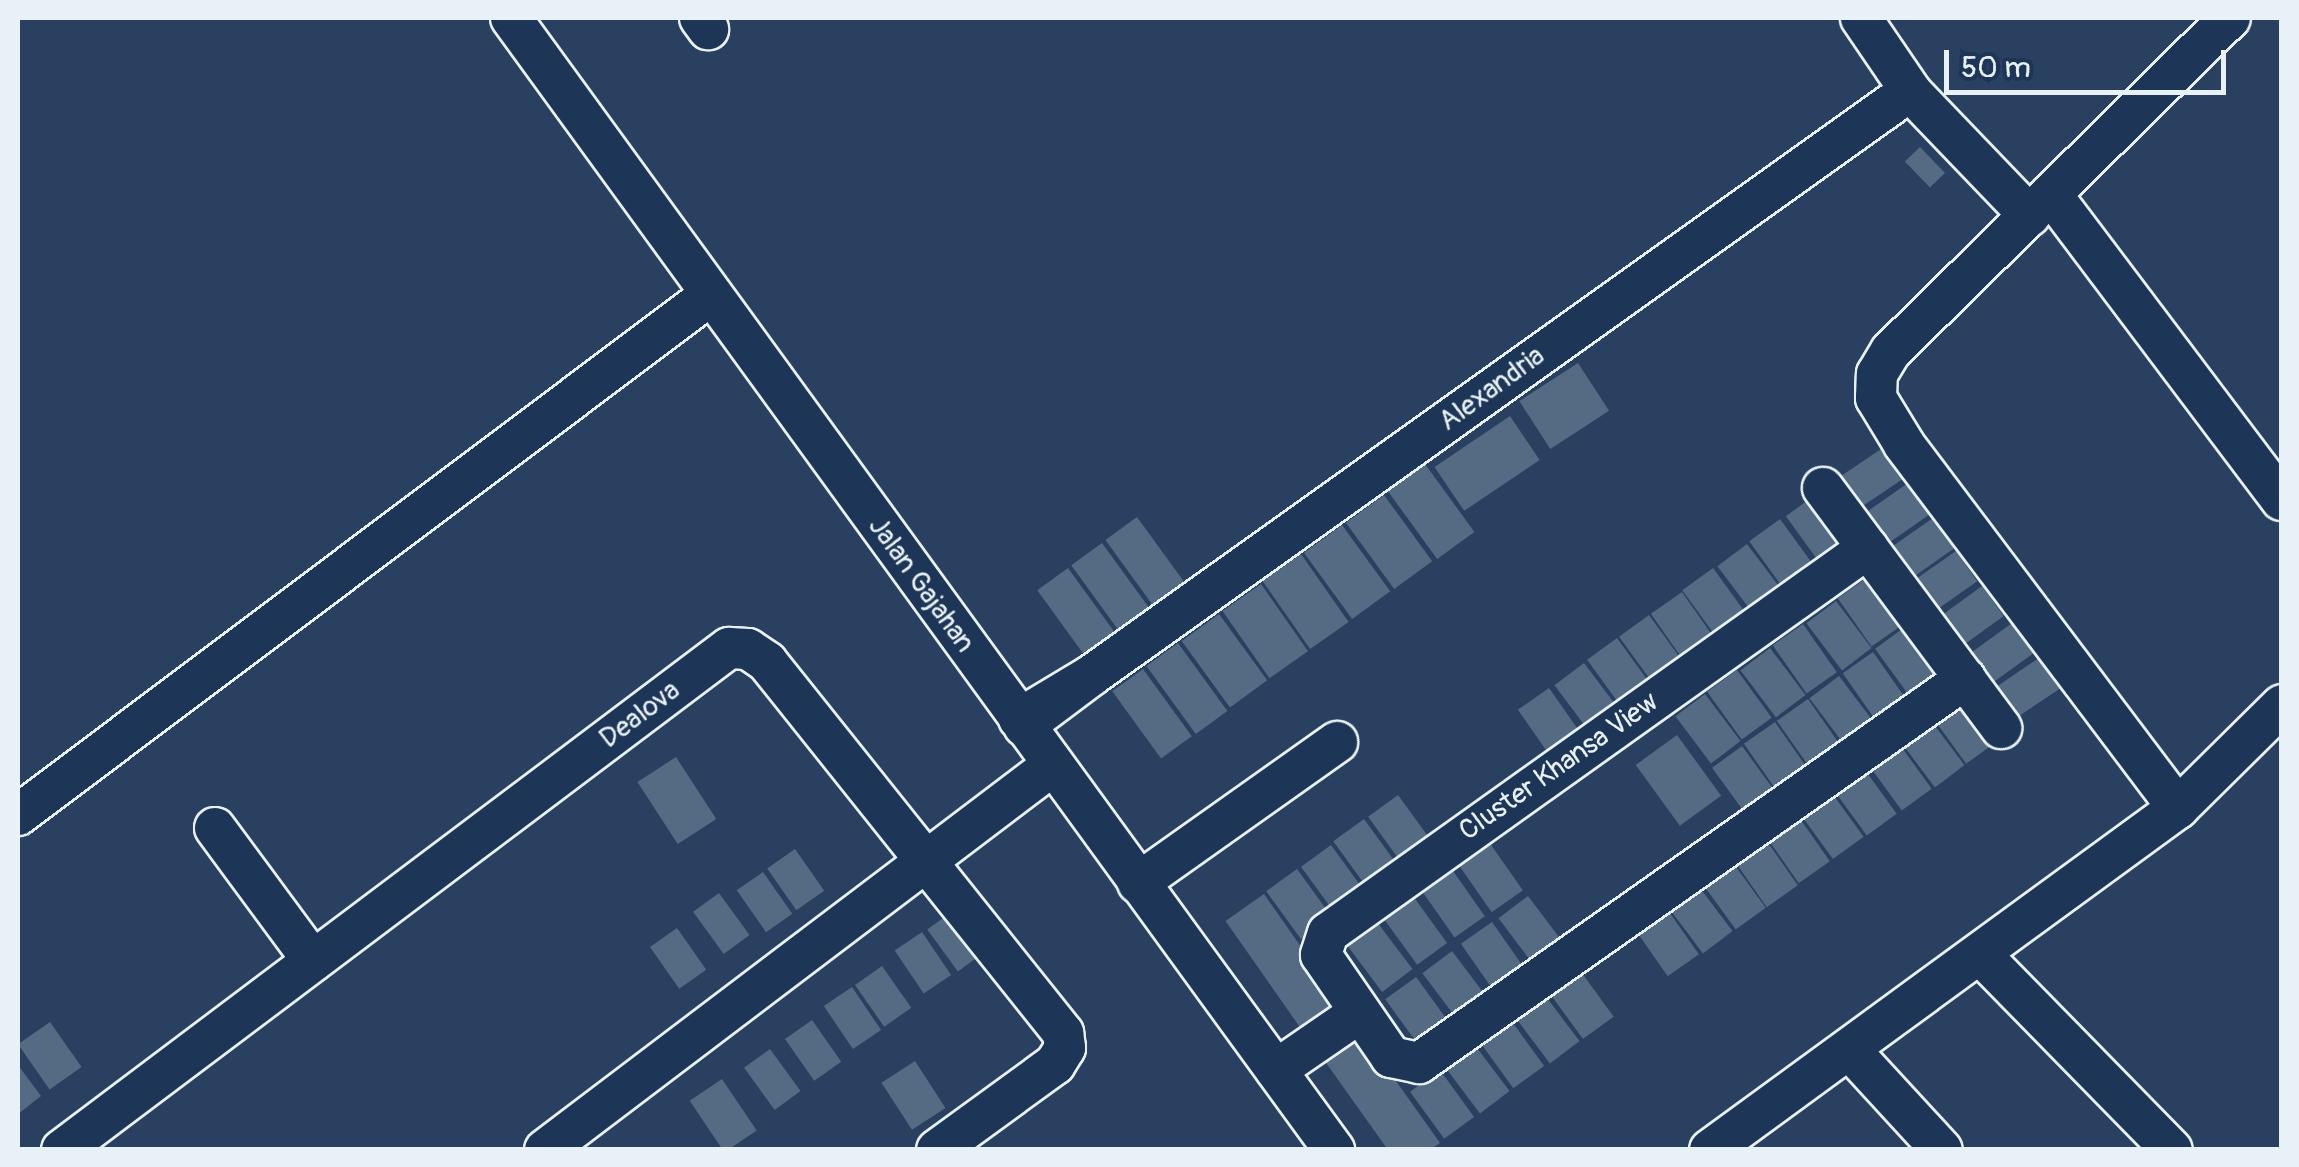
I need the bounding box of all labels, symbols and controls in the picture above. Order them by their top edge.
scale bar [1949,30,2232,92]
text: 50 m [1961,49,2031,86]
street label: Alexandria [1433,339,1551,439]
street label: Jalan Gajahan [861,511,981,659]
street label: Dealova [593,674,687,756]
street label: Cluster Khansa View [1453,686,1665,848]

